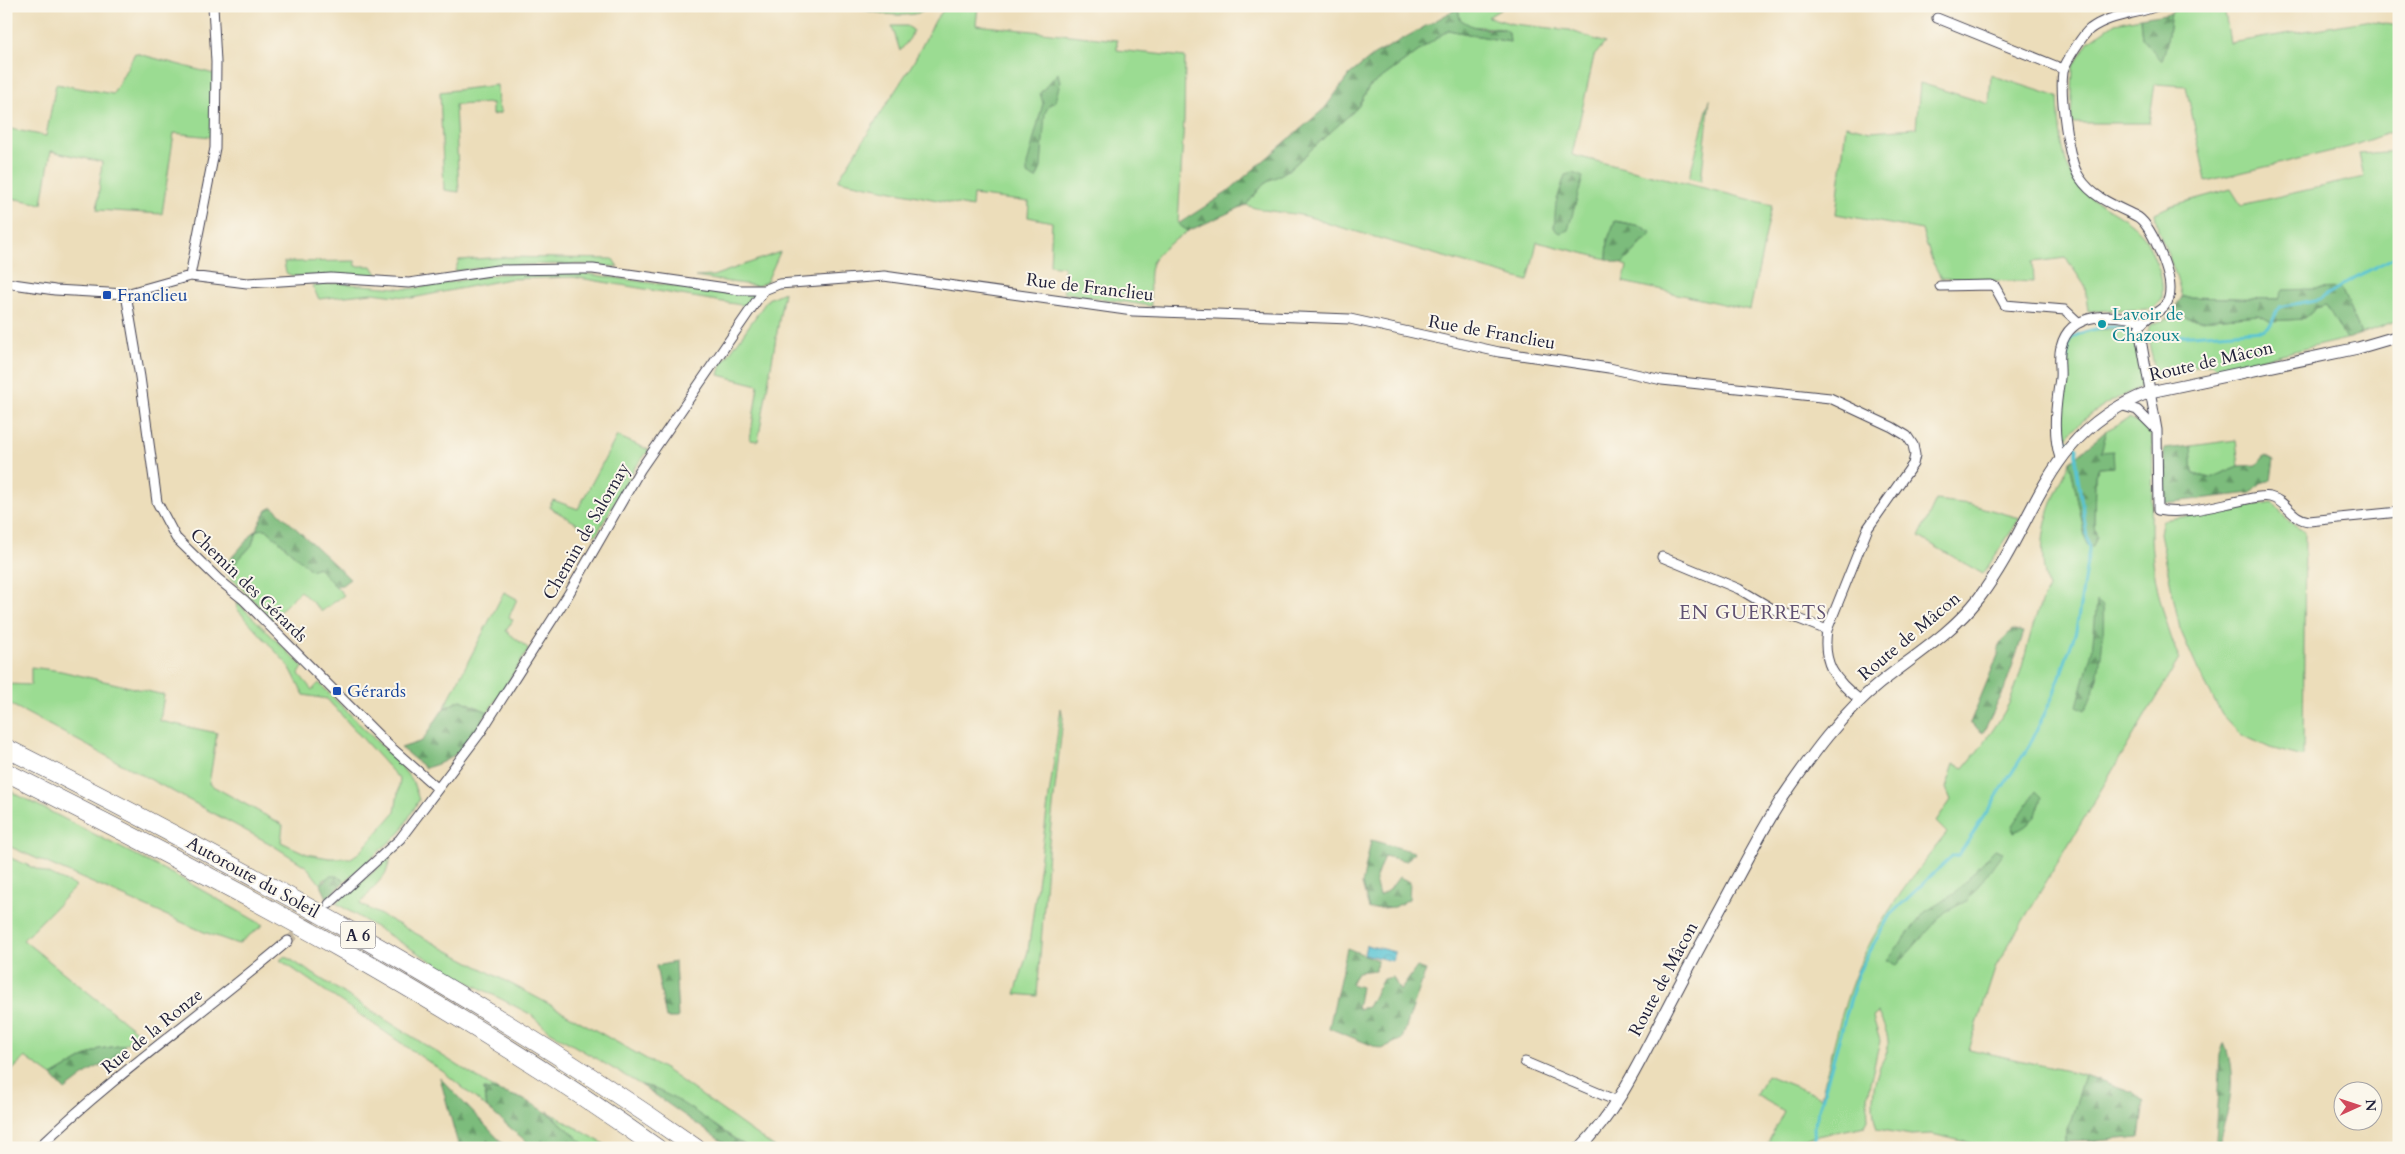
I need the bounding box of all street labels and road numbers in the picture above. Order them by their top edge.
street label: Rue de Franclieu [1025,267,1155,308]
street label: Rue de Franclieu [1426,309,1558,356]
street label: Route de Mâcon [2147,335,2276,388]
street label: Chemin de Salornay [537,457,636,605]
street label: Chemin des Gérards [184,523,313,648]
street label: Route de Mâcon [1853,586,1966,687]
street label: Autoroute du Soleil [182,831,324,925]
street label: Route de Mâcon [1623,917,1704,1041]
road number: A 6 [340,922,376,948]
street label: Rue de la Ronze [96,983,208,1080]

